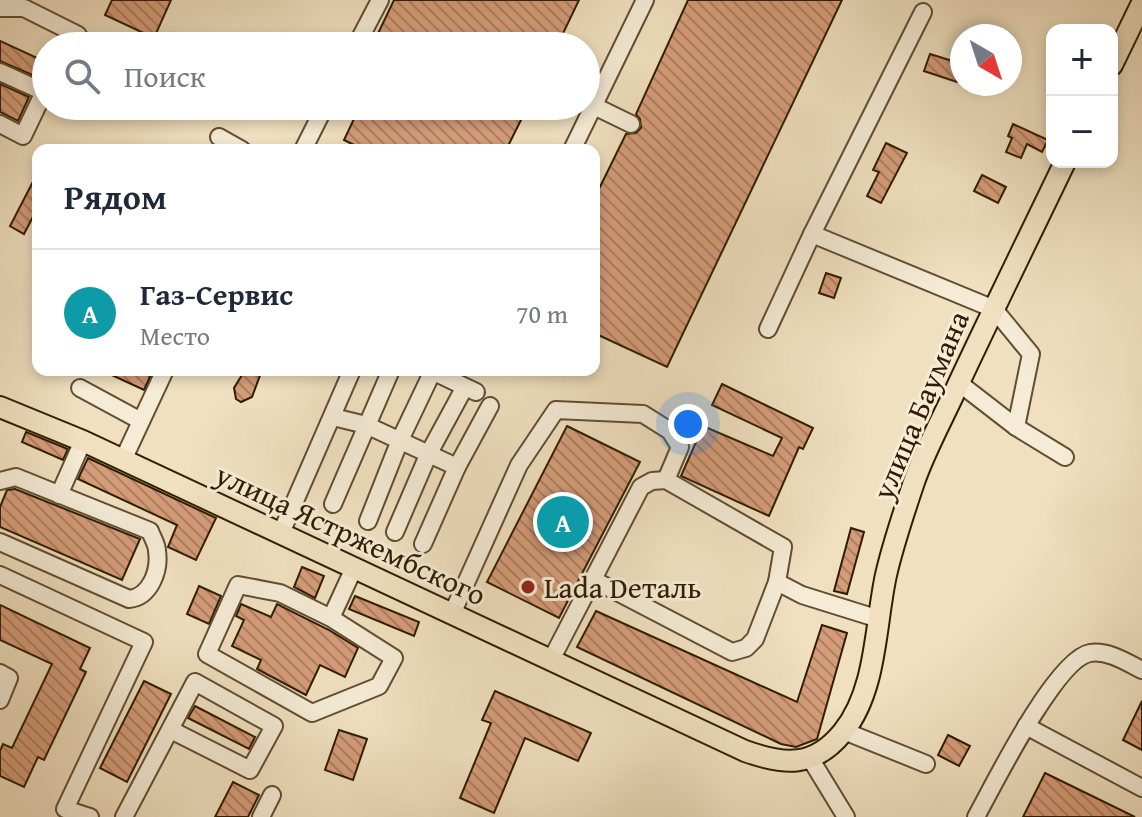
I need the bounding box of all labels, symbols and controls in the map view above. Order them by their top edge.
north arrow [950,24,1022,96]
map controls [1046,24,1118,168]
button: + [1046,24,1118,96]
search box [32,32,600,120]
icon: search [60,54,104,98]
text: Поиск [124,54,206,98]
button: − [1046,96,1118,168]
text: Рядом [64,172,167,221]
text: Газ-Сервис [140,272,293,316]
text: A [82,294,98,333]
text: 70 m [516,294,568,333]
street label: улица Баумана [860,303,980,507]
text: Место [140,316,210,355]
your location [668,404,708,444]
street label: улица Ястржембского [207,451,494,616]
pin: A [537,492,589,552]
place label: Lada Dеталь [544,565,701,609]
marker: Lada Dеталь [519,578,537,596]

